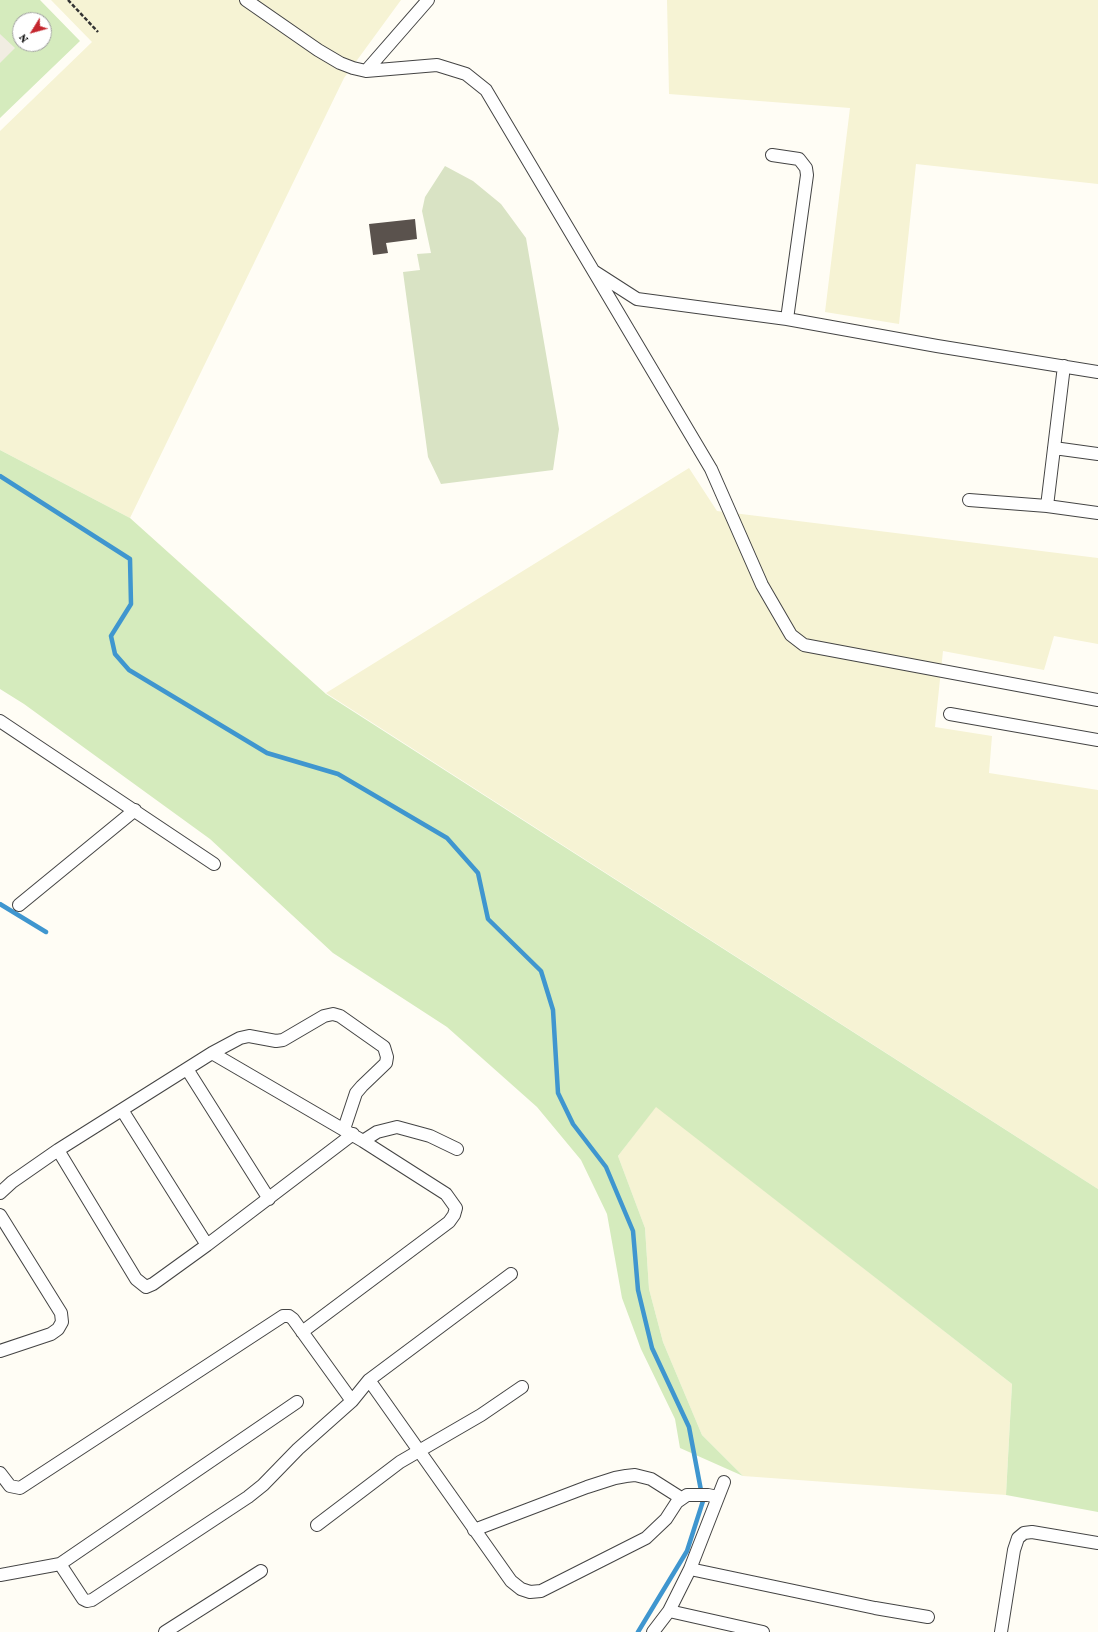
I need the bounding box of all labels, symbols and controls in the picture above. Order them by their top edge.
north arrow [12,12,52,52]
text: N [16,32,30,45]

